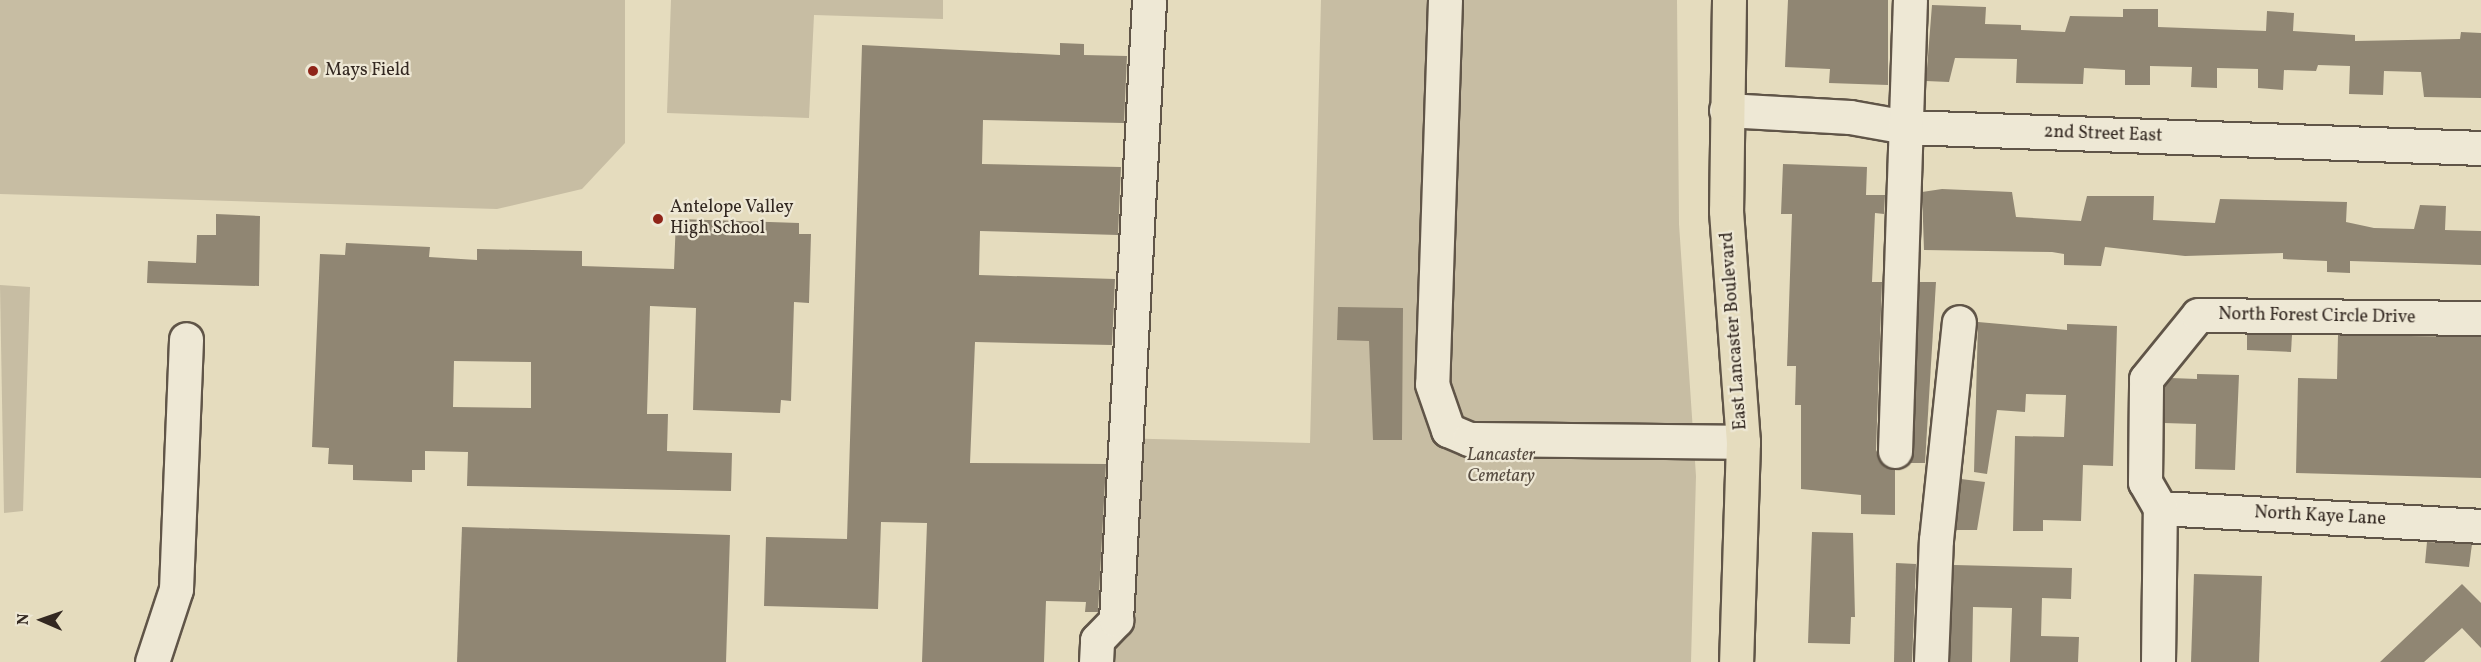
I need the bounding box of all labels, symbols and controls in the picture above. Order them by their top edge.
place label: Mays Field [325,60,410,82]
marker: Mays Field [306,64,320,78]
street label: 2nd Street East [2043,122,2163,148]
place label: Antelope Valley High School [670,198,794,240]
marker: Antelope Valley High School [651,212,665,226]
street label: East Lancaster Boulevard [1717,231,1753,431]
street label: North Forest Circle Drive [2218,304,2416,330]
park label: Lancaster Cemetary [1467,446,1535,488]
street label: North Kaye Lane [2254,503,2386,531]
north arrow [12,590,72,650]
text: N [13,613,35,626]

